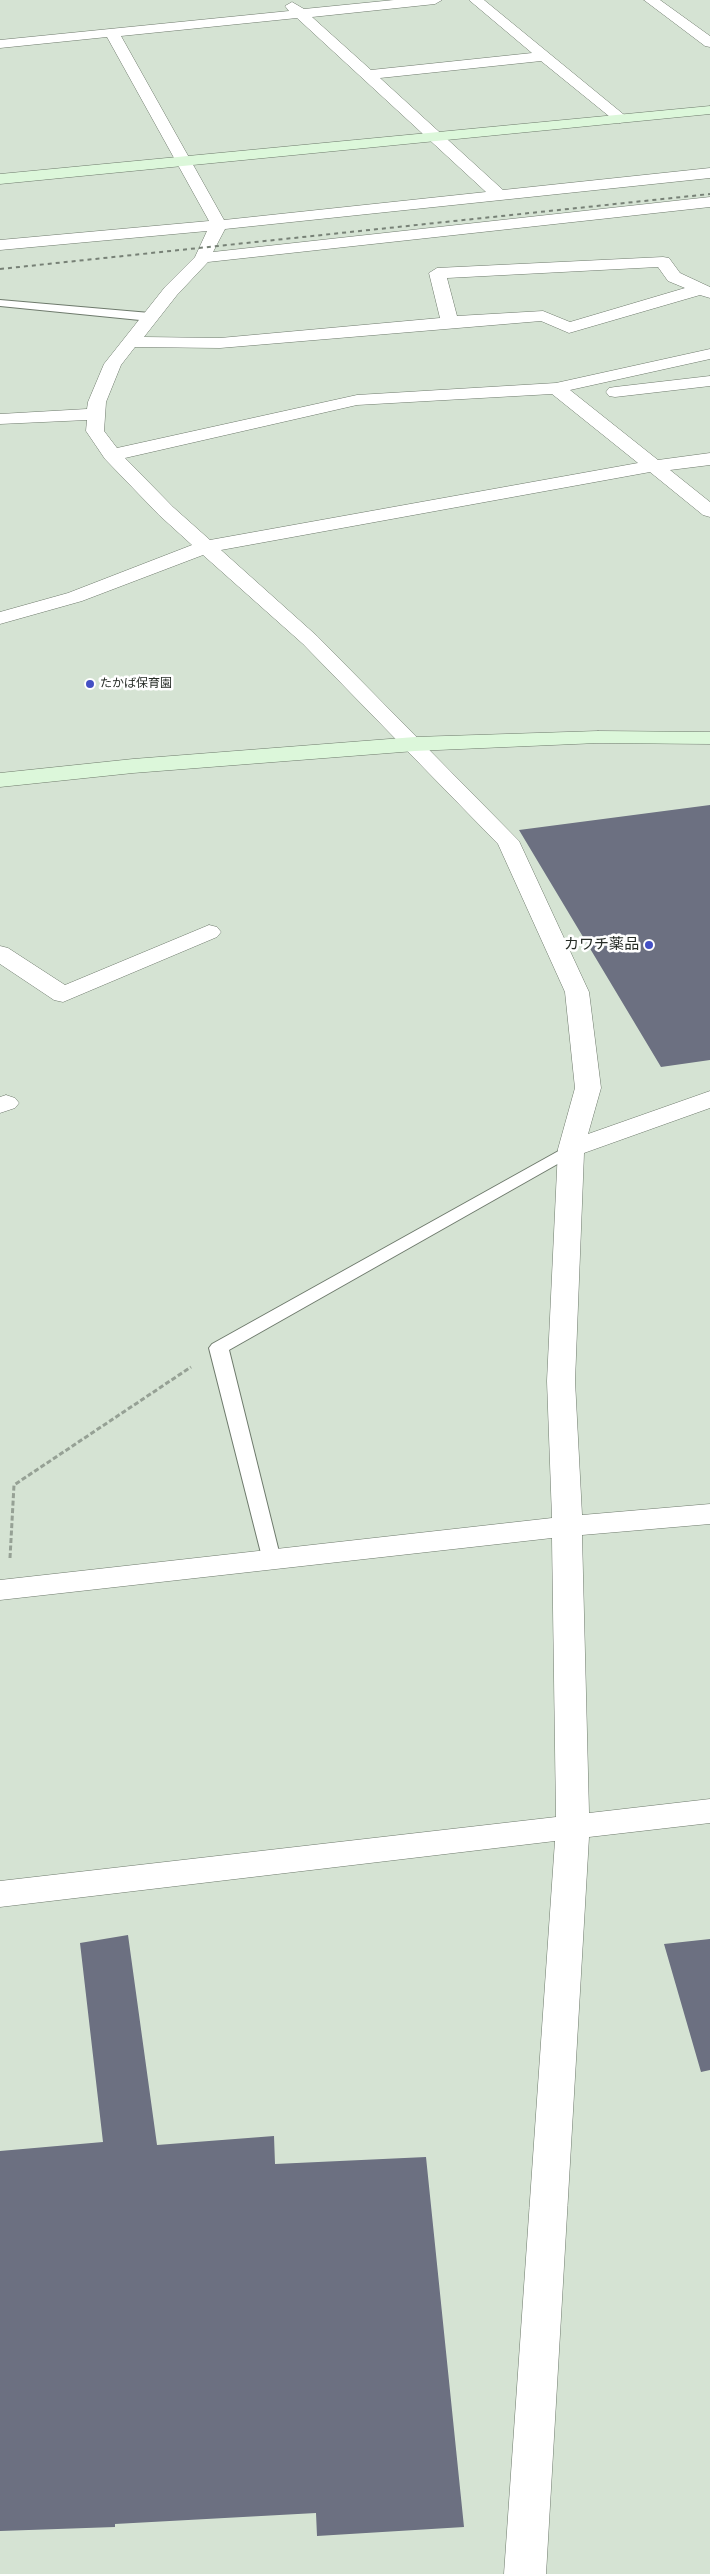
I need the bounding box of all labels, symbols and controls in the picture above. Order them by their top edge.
place label: たかば保育園 [100,677,172,691]
marker: たかば保育園 [84,678,96,690]
place label: カワチ薬品 [564,936,639,954]
marker: カワチ薬品 [643,939,655,951]

